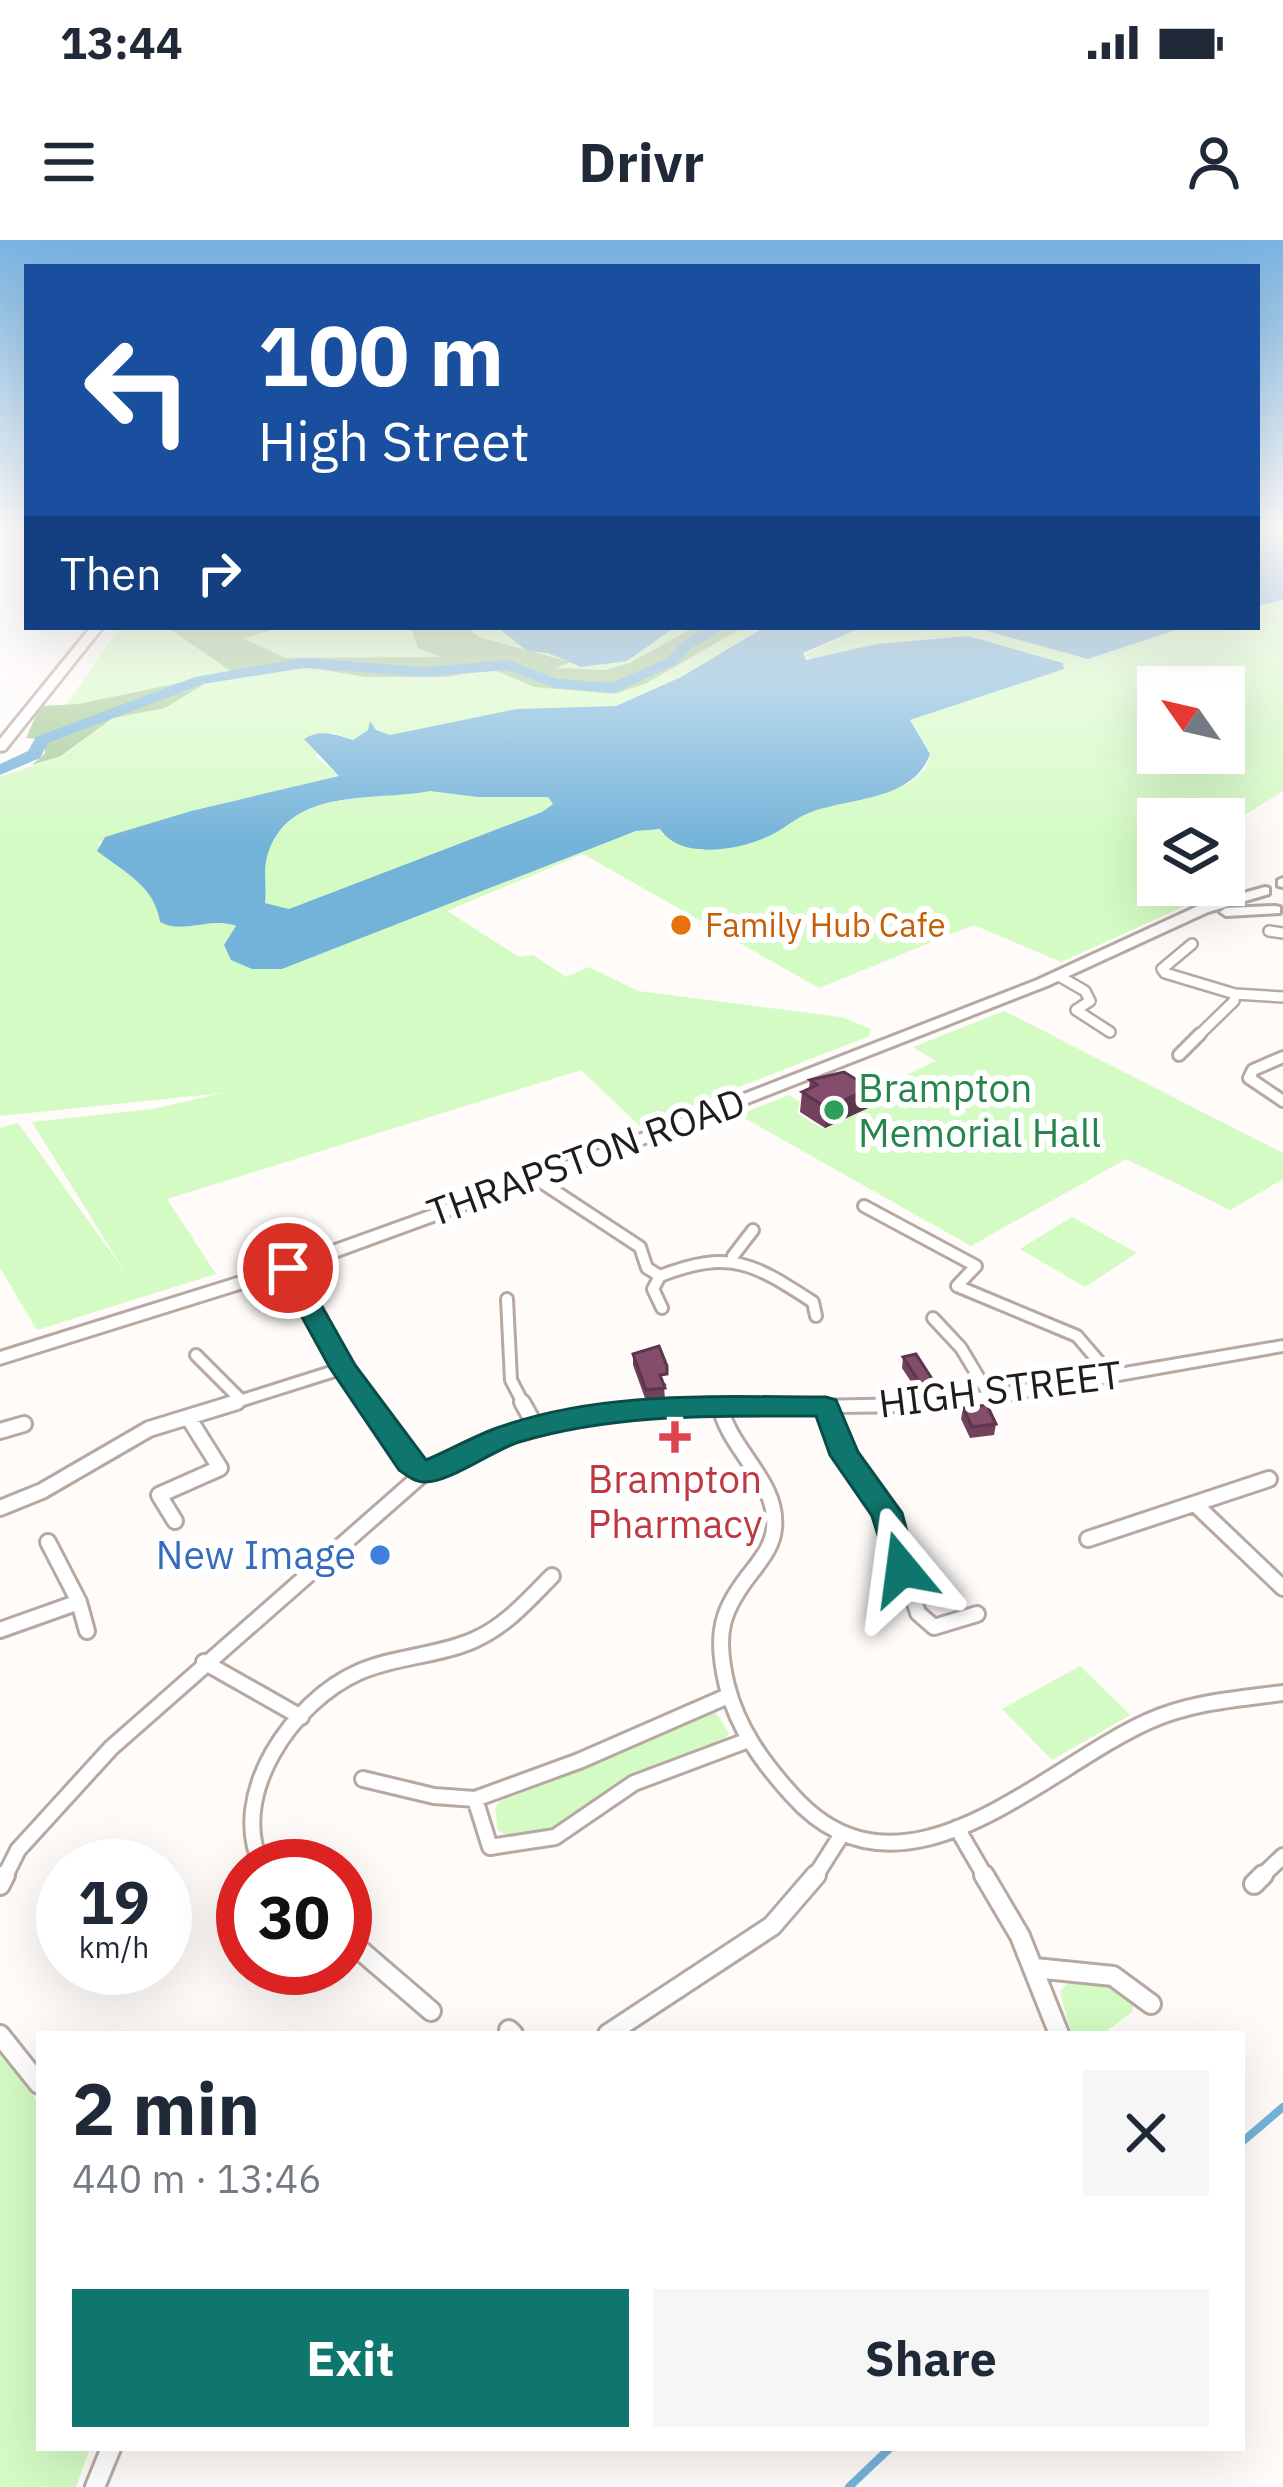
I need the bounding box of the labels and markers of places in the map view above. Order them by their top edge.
place label: Family Hub Cafe [705,903,946,946]
marker: Family Hub Cafe [668,912,694,938]
place label: Brampton Memorial Hall [858,1062,1101,1158]
marker: Brampton Memorial Hall [821,1097,847,1123]
pin [237,1217,339,1319]
marker: Brampton Pharmacy [662,1424,688,1450]
place label: Brampton Pharmacy [588,1453,762,1549]
place label: New Image [156,1529,356,1580]
marker: New Image [367,1542,393,1568]

